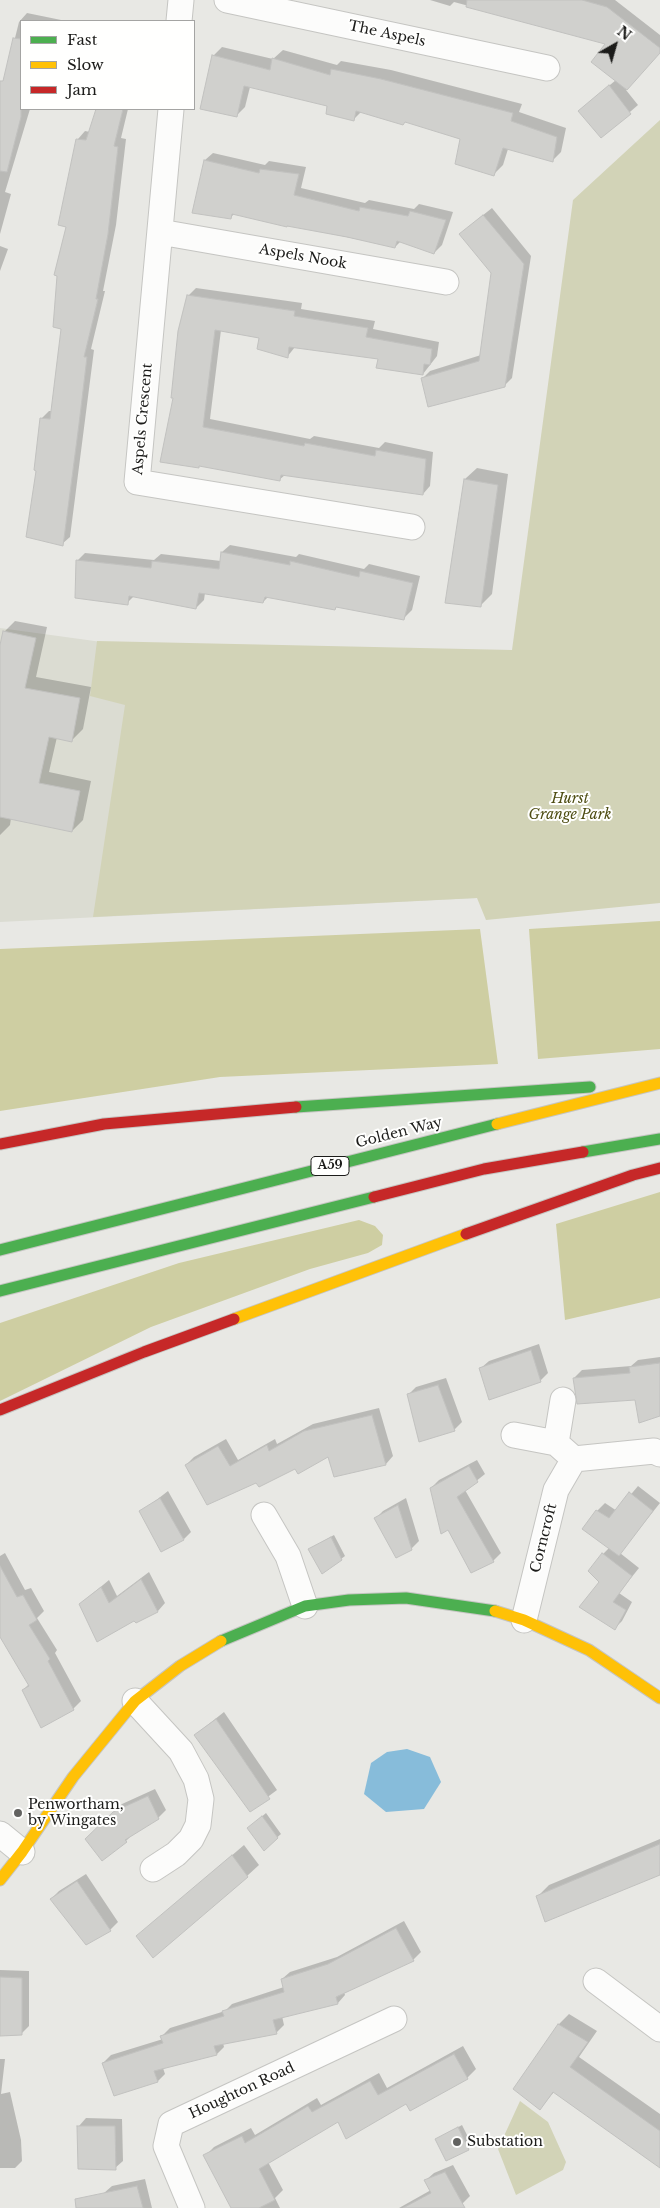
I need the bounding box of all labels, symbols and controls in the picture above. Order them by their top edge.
street label: The Aspels [347,18,427,50]
legend [20,20,195,110]
north arrow [590,20,640,70]
text: N [613,22,635,44]
text: Fast [67,30,97,49]
text: Slow [67,55,104,74]
text: Jam [67,80,97,99]
street label: Aspels Nook [258,241,348,273]
street label: Aspels Crescent [130,362,156,476]
park label: Hurst Grange Park [529,791,611,824]
street label: Golden Way [354,1114,444,1152]
road number: A59 [311,1156,349,1176]
street label: Corncroft [527,1502,561,1574]
place label: Penwortham, by Wingates [28,1797,124,1830]
marker: Penwortham, by Wingates [12,1807,24,1819]
street label: Houghton Road [187,2059,297,2123]
place label: Substation [467,2134,543,2150]
marker: Substation [451,2136,463,2148]

